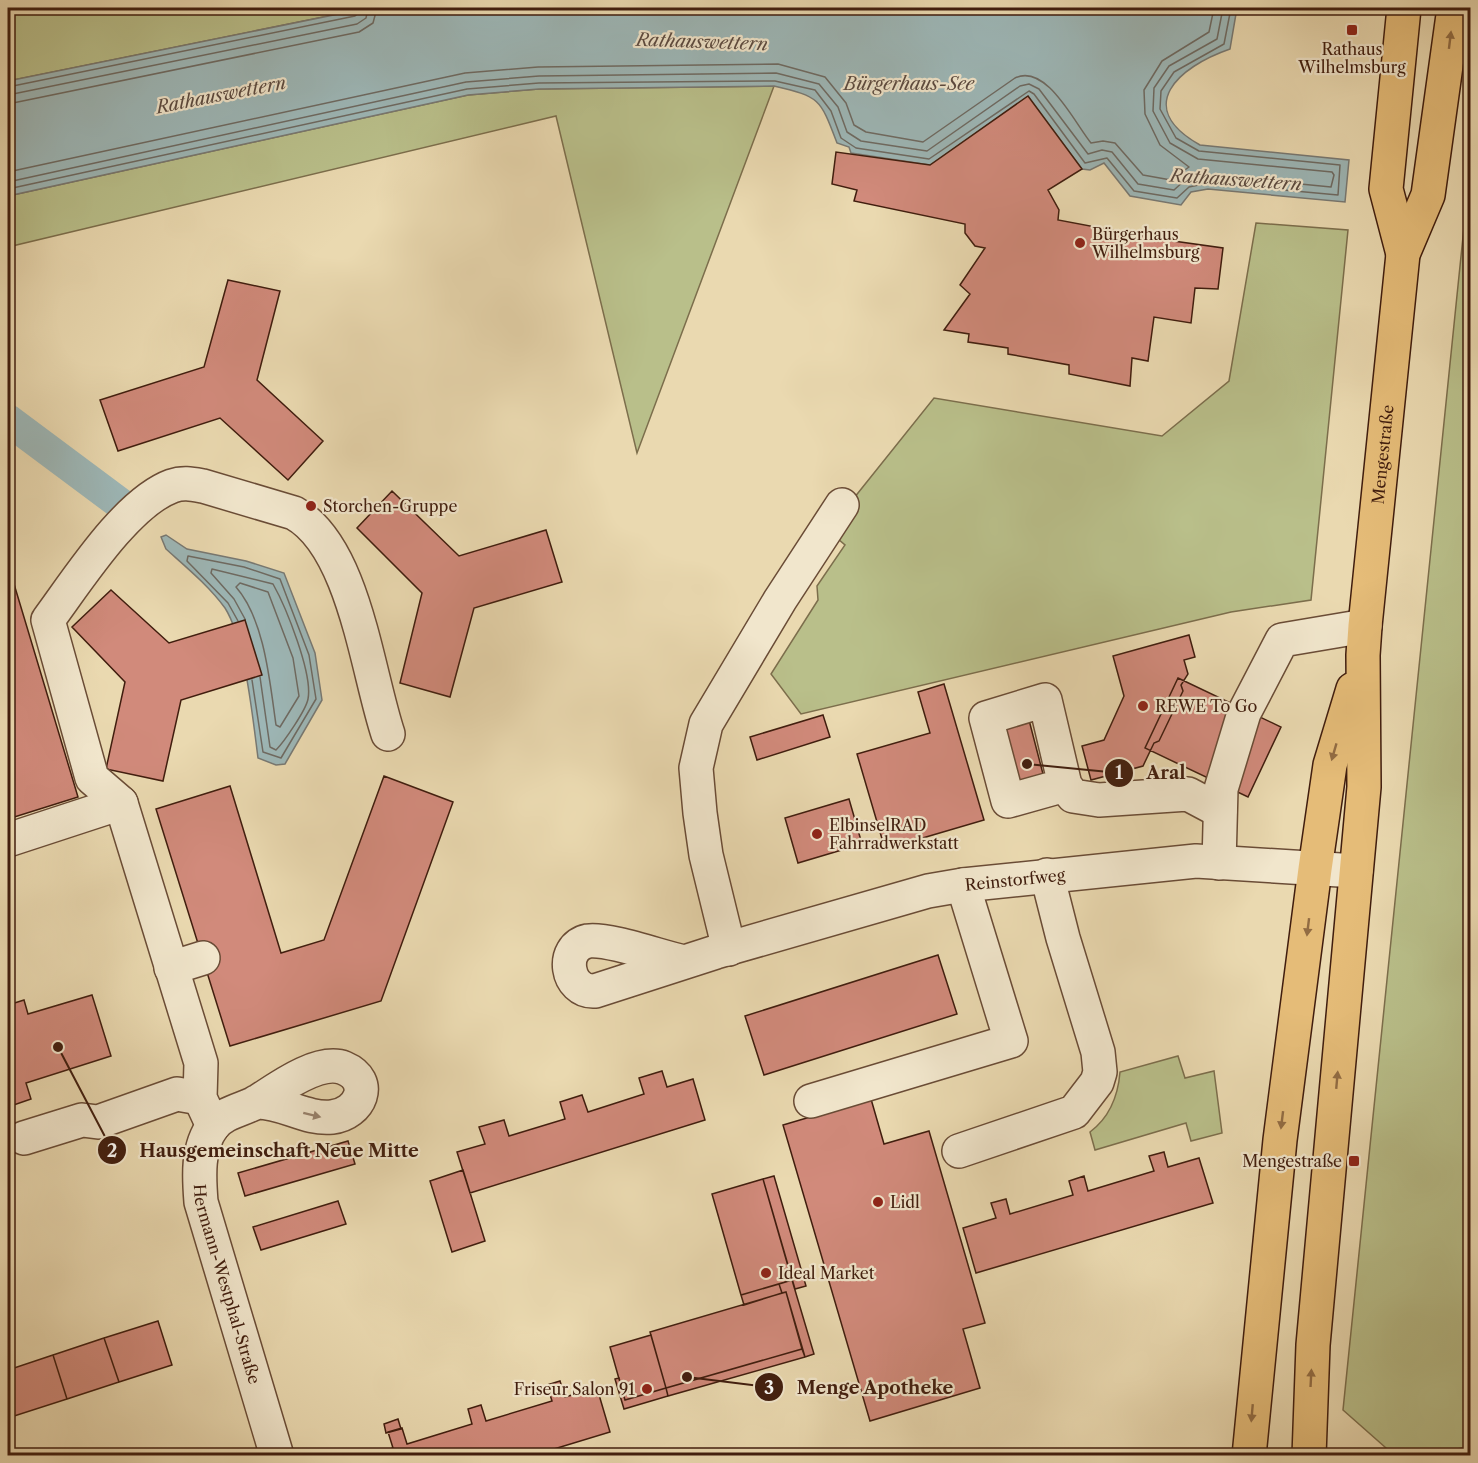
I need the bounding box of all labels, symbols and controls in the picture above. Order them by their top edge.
marker: Rathaus Wilhelmsburg [1345,23,1359,37]
water label: Rathauswettern [634,29,768,55]
one-way arrow [1445,31,1455,50]
place label: Rathaus Wilhelmsburg [1297,39,1406,77]
water label: Rathauswettern [152,72,288,119]
water label: Bürgerhaus-See [842,73,976,95]
water label: Rathauswettern [1168,164,1303,196]
place label: Bürgerhaus Wilhelmsburg [1091,224,1200,262]
marker: Bürgerhaus Wilhelmsburg [1073,236,1087,250]
street label: Mengestraße [1368,404,1398,505]
place label: Storchen-Gruppe [323,496,457,516]
marker: Storchen-Gruppe [304,499,318,513]
place label: REWE To Go [1155,696,1258,716]
marker: REWE To Go [1136,699,1150,713]
one-way arrow [1329,743,1338,761]
callout: Aral [1104,755,1197,791]
text: 1 [1115,762,1123,784]
text: Aral [1145,762,1186,784]
place label: ElbinselRAD Fahrradwerkstatt [829,815,959,853]
marker: ElbinselRAD Fahrradwerkstatt [810,827,824,841]
street label: Reinstorfweg [964,864,1067,895]
one-way arrow [1303,917,1312,936]
one-way arrow [1332,1070,1342,1089]
one-way arrow [303,1110,321,1120]
one-way arrow [1278,1111,1287,1130]
callout: Hausgemeinschaft Neue Mitte [97,1132,431,1168]
text: 2 [107,1140,117,1162]
text: Hausgemeinschaft Neue Mitte [139,1140,419,1162]
place label: Mengestraße [1242,1151,1342,1171]
marker: Mengestraße [1347,1154,1361,1168]
street label: Hermann-Westphal-Straße [190,1183,265,1386]
place label: Lidl [890,1192,920,1212]
marker: Lidl [871,1195,885,1209]
place label: Ideal Market [778,1263,875,1283]
marker: Ideal Market [759,1266,773,1280]
one-way arrow [1306,1368,1316,1387]
callout: Menge Apotheke [754,1369,965,1405]
text: 3 [764,1377,774,1399]
text: Menge Apotheke [797,1377,953,1399]
place label: Friseur Salon 91 [514,1379,635,1399]
marker: Friseur Salon 91 [640,1382,654,1396]
one-way arrow [1247,1403,1257,1422]

